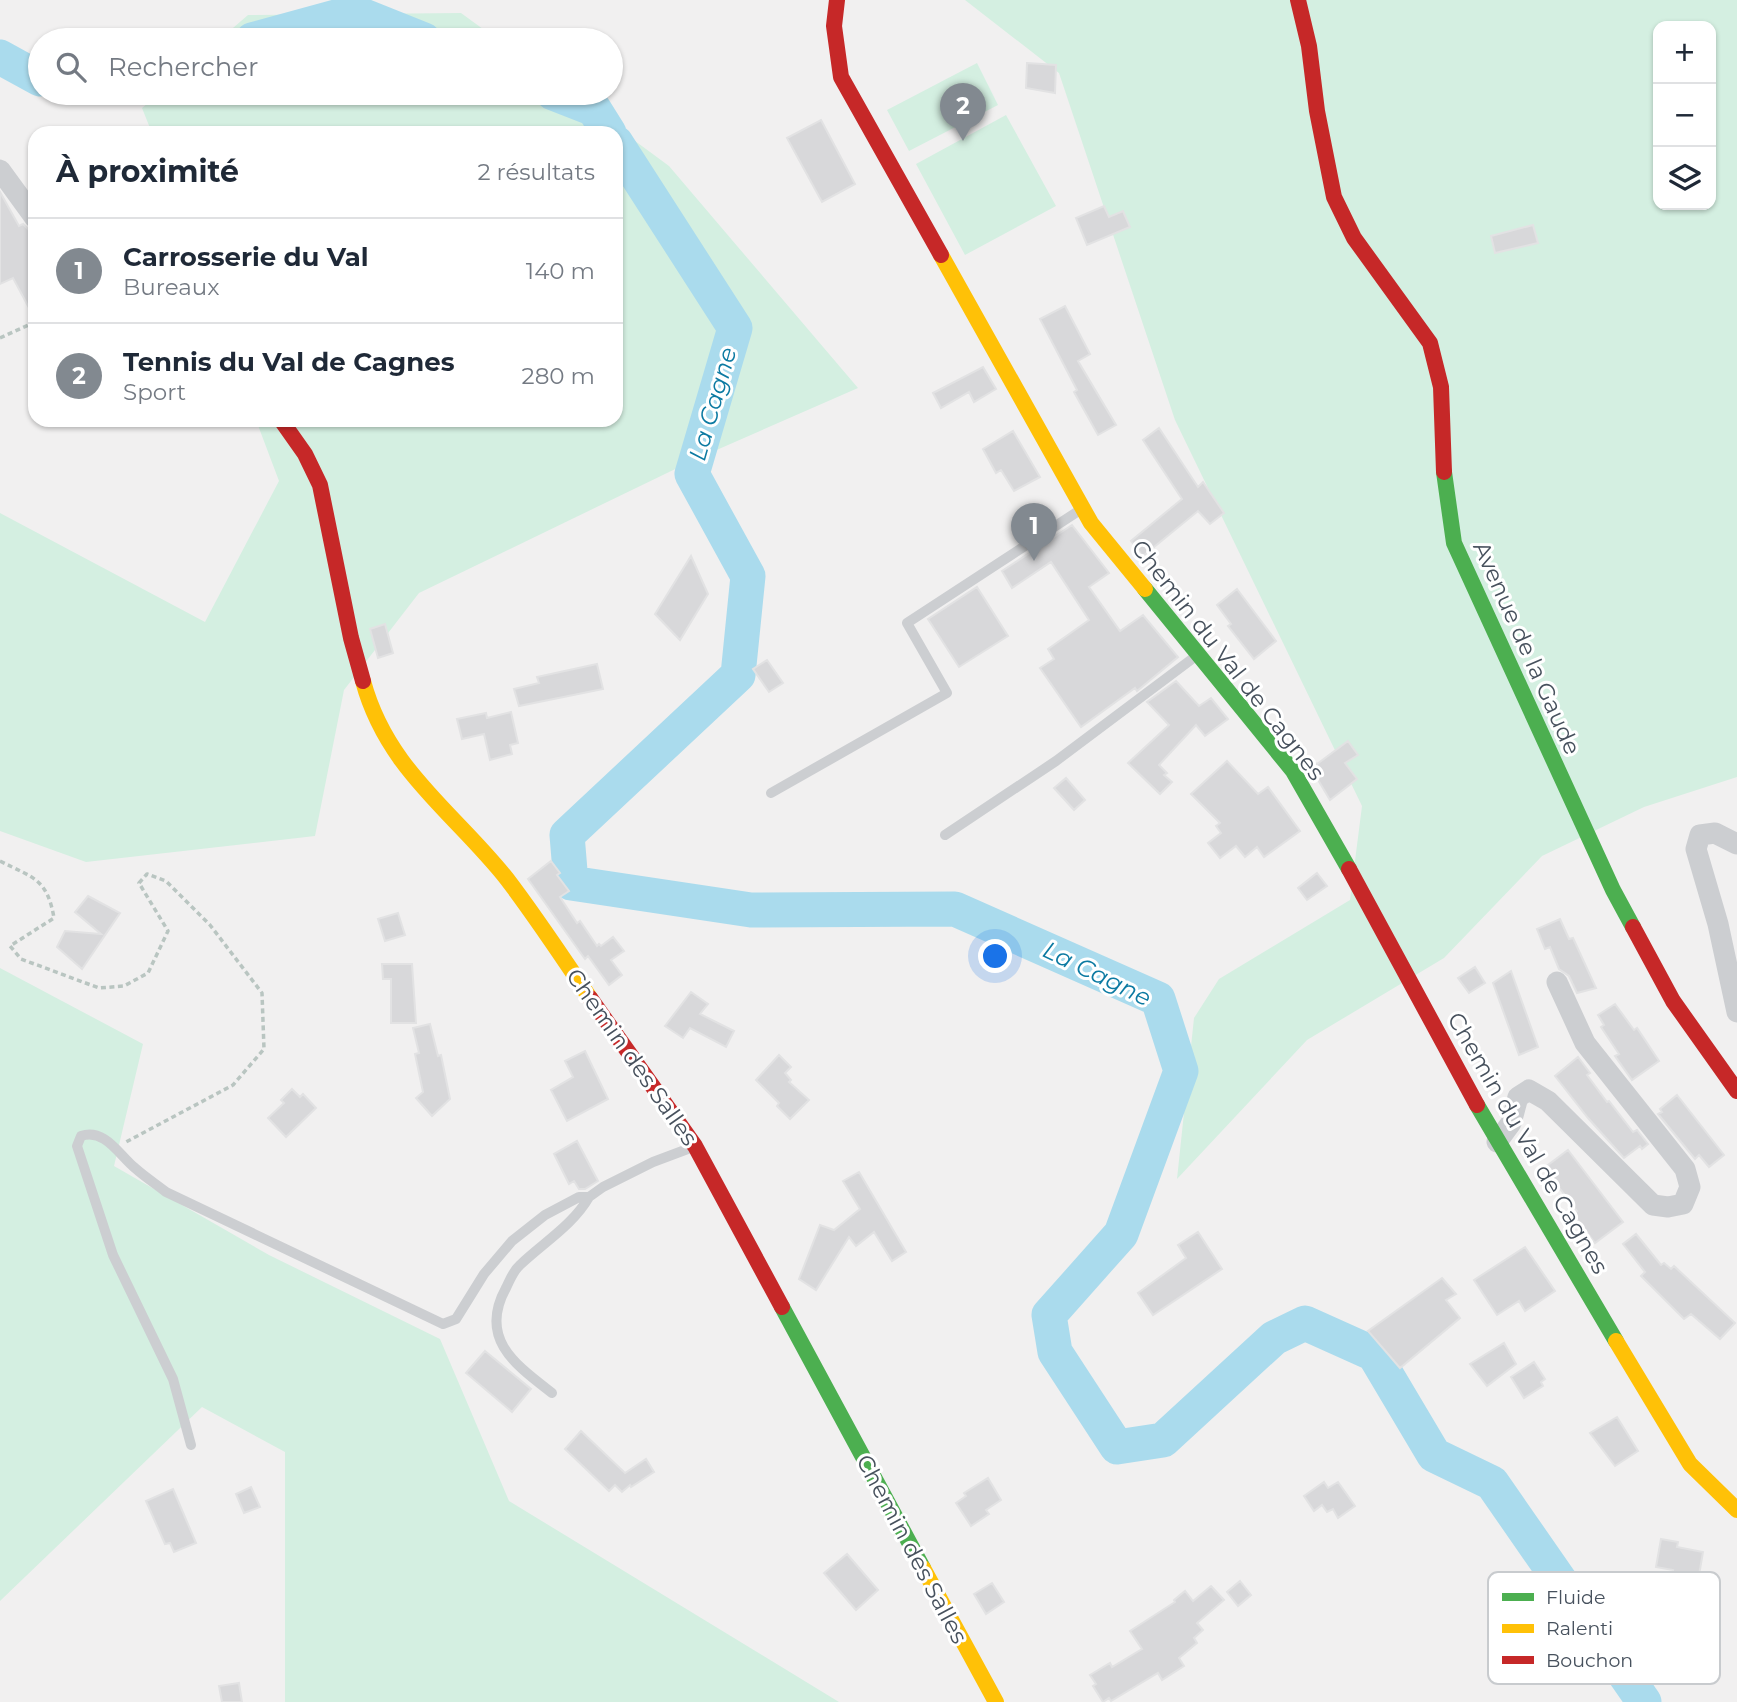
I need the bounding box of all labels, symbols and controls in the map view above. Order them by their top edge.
map controls [1653,21,1716,210]
button: + [1653,21,1716,84]
search box [28,28,623,105]
icon: search [52,48,90,86]
text: Rechercher [108,51,258,83]
pin: 2 [940,83,986,141]
button: − [1653,84,1716,147]
button: layers [1653,147,1716,210]
text: À proximité [56,153,239,190]
text: 2 résultats [477,158,595,186]
text: Carrosserie du Val [123,241,369,273]
text: 1 [74,257,84,285]
text: 140 m [526,257,595,285]
text: Bureaux [123,273,220,301]
water label: La Cagne [683,344,743,464]
text: Tennis du Val de Cagnes [123,346,454,378]
text: 2 [72,362,86,390]
text: 280 m [522,362,595,390]
text: Sport [123,378,186,406]
pin: 1 [1011,503,1057,561]
street label: Chemin du Val de Cagnes [1125,534,1331,786]
street label: Avenue de la Gaude [1467,537,1587,759]
water label: La Cagne [1038,935,1156,1012]
your location [978,939,1012,973]
street label: Chemin des Salles [560,963,704,1151]
street label: Chemin du Val de Cagnes [1442,1007,1614,1279]
street label: Chemin des Salles [850,1450,974,1648]
legend [1488,1572,1720,1684]
text: Fluide [1546,1586,1605,1609]
text: Ralenti [1546,1617,1613,1640]
text: Bouchon [1546,1649,1633,1672]

